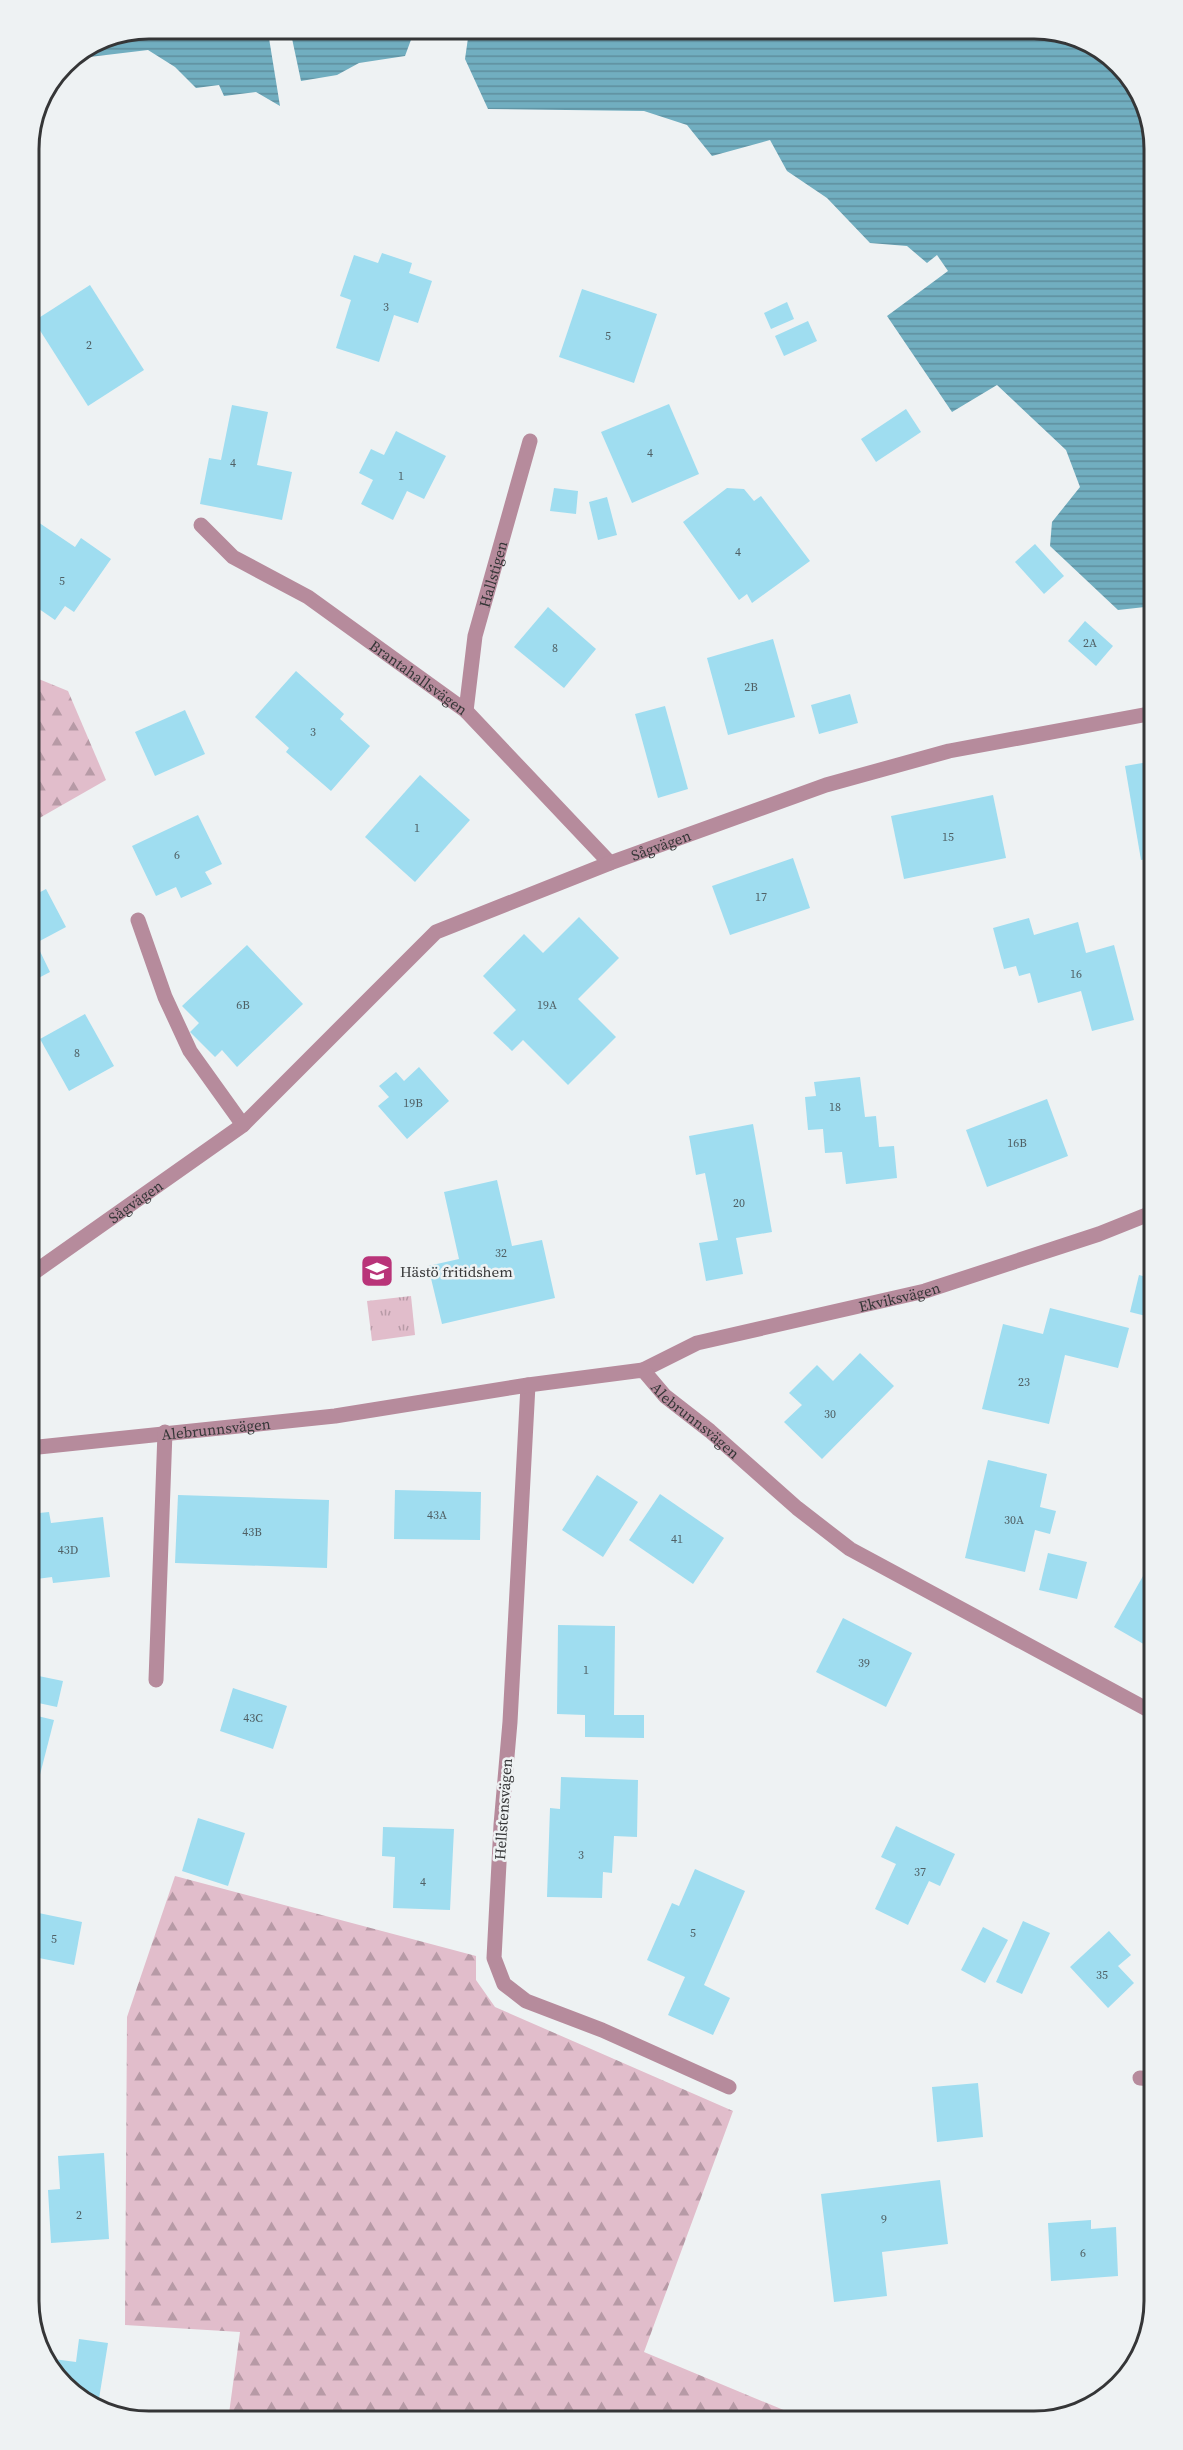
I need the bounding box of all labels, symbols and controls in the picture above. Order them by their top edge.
house number: 3 [383,299,389,315]
house number: 5 [605,328,611,344]
house number: 2 [86,337,92,353]
house number: 4 [647,445,653,461]
house number: 4 [230,455,236,471]
house number: 1 [398,468,404,484]
street label: Hallstigen [473,538,512,610]
house number: 4 [735,544,741,560]
house number: 5 [59,573,65,589]
street label: Brantahallsvägen [366,635,472,719]
house number: 2A [1083,635,1097,651]
house number: 8 [552,640,558,656]
house number: 2B [744,679,758,695]
house number: 3 [310,724,316,740]
house number: 1 [414,820,420,836]
street label: Sågvägen [628,824,694,865]
house number: 15 [942,829,954,845]
house number: 6 [174,847,180,863]
house number: 17 [755,889,767,905]
house number: 16 [1070,966,1082,982]
house number: 6B [236,997,250,1013]
house number: 19A [537,997,557,1013]
house number: 8 [74,1045,80,1061]
house number: 19B [403,1095,423,1111]
house number: 18 [829,1099,841,1115]
house number: 16B [1007,1135,1027,1151]
street label: Sågvägen [104,1175,167,1228]
house number: 20 [733,1195,745,1211]
house number: 32 [495,1245,507,1261]
school or university icon: Hästö fritidshem [359,1253,395,1289]
place label: Hästö fritidshem [400,1261,513,1282]
street label: Ekviksvägen [857,1276,943,1316]
house number: 23 [1018,1374,1030,1390]
street label: Alebrunnsvägen [647,1377,744,1463]
house number: 30 [824,1406,836,1422]
street label: Alebrunnsvägen [160,1412,272,1445]
house number: 43A [427,1507,447,1523]
house number: 30A [1004,1512,1024,1528]
house number: 43B [242,1524,262,1540]
house number: 41 [671,1531,683,1547]
house number: 43D [58,1542,78,1558]
house number: 39 [858,1655,870,1671]
house number: 1 [583,1662,589,1678]
house number: 43C [243,1710,263,1726]
street label: Hellstensvägen [489,1758,517,1860]
house number: 3 [578,1847,584,1863]
house number: 37 [914,1864,926,1880]
house number: 4 [420,1874,426,1890]
house number: 5 [690,1925,696,1941]
house number: 5 [51,1931,57,1947]
house number: 35 [1096,1967,1108,1983]
house number: 2 [76,2207,82,2223]
house number: 9 [881,2211,887,2227]
house number: 6 [1080,2245,1086,2261]

